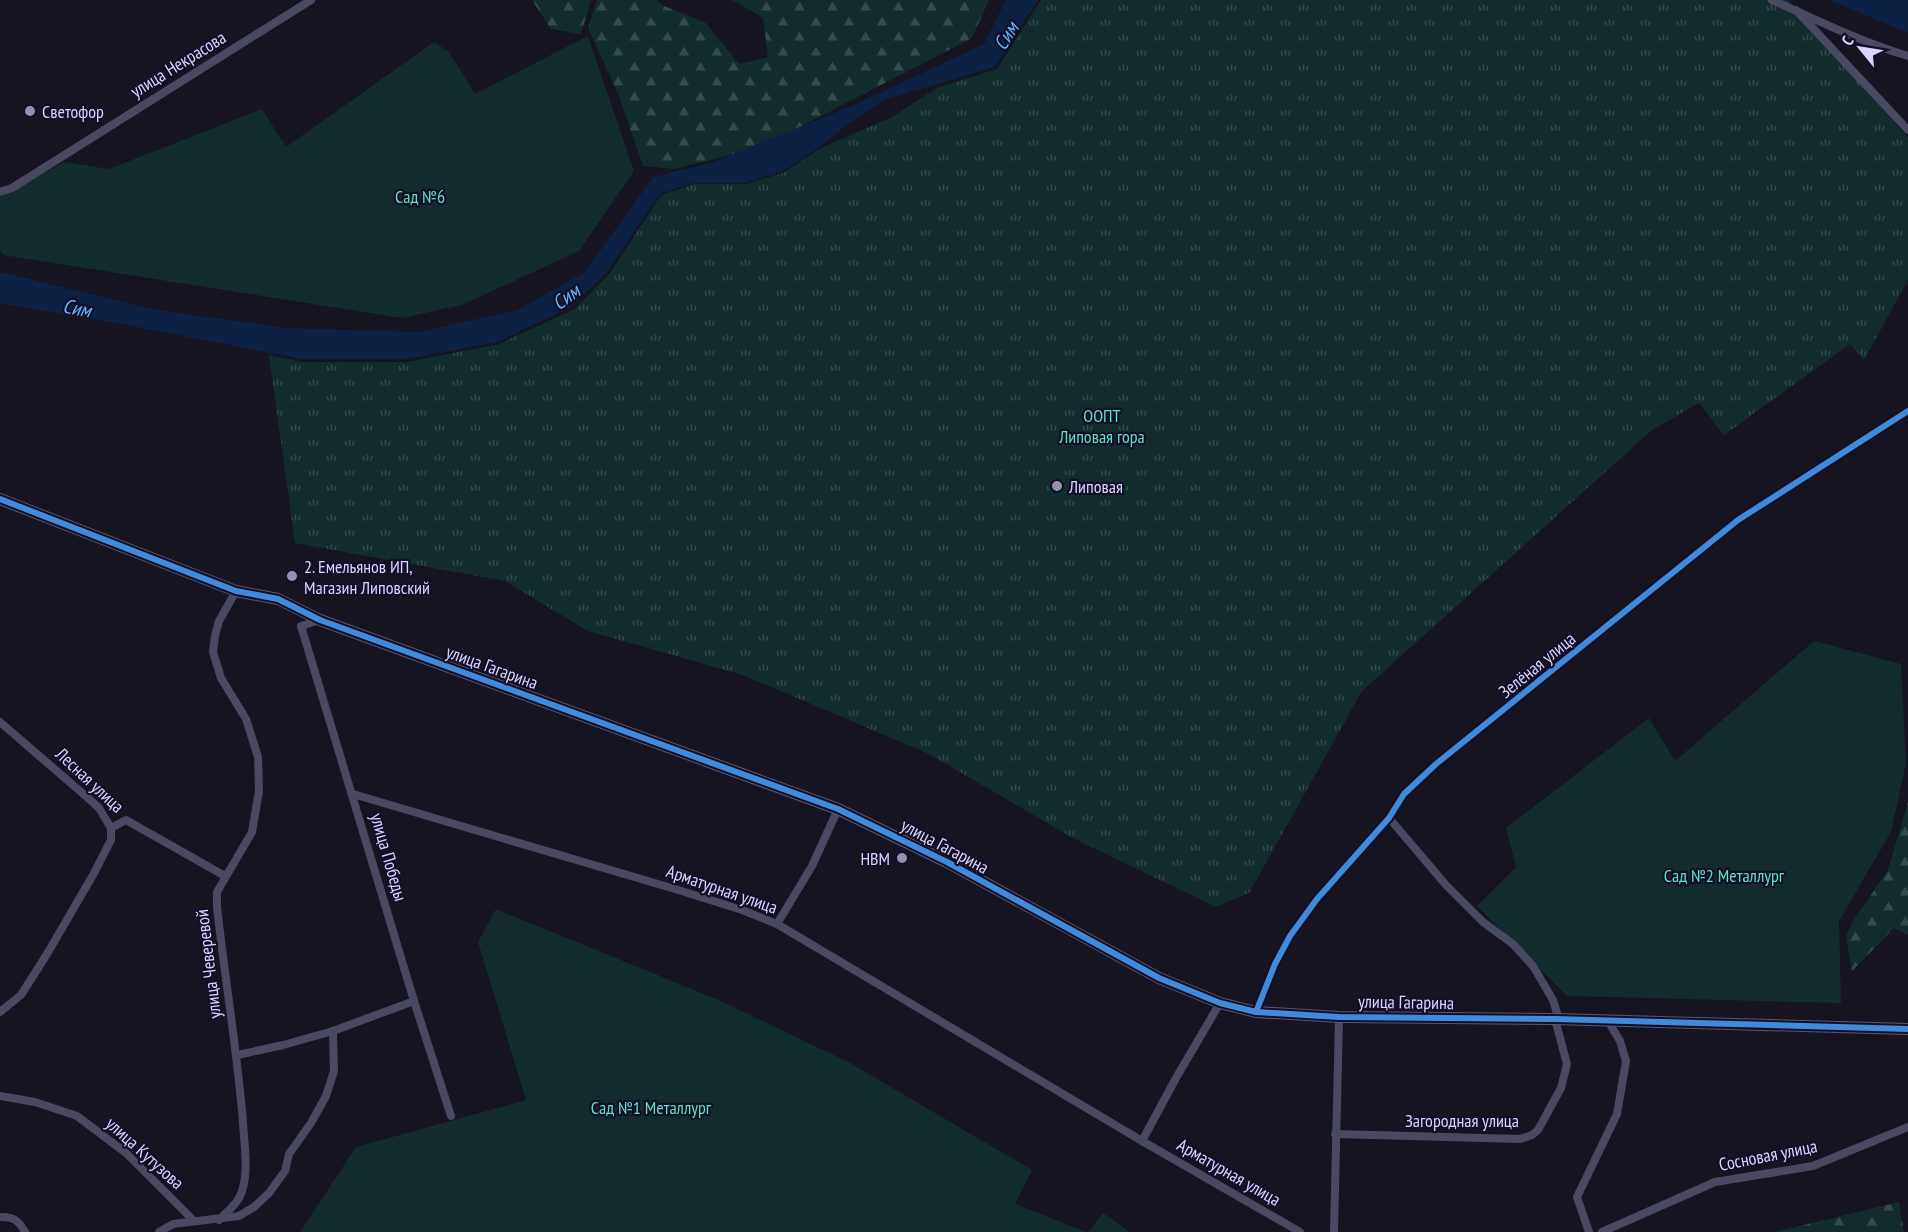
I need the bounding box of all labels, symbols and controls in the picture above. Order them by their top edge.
water label: Сим [987,16,1025,55]
north arrow [1830,18,1890,78]
street label: улица Некрасова [126,26,230,102]
text: С [1837,32,1858,49]
place label: Светофор [42,100,104,123]
marker: Светофор [23,104,37,118]
park label: Сад №6 [395,185,445,208]
water label: Сим [547,277,586,316]
water label: Сим [61,293,95,324]
park label: ООПТ Липовая гора [1058,404,1145,448]
place label: Липовая [1068,475,1123,498]
marker: Липовая [1050,479,1064,493]
place label: 2. Емельянов ИП, Магазин Липовский [304,555,430,599]
marker: 2. Емельянов ИП, Магазин Липовский [285,569,299,583]
street label: Зелёная улица [1494,627,1580,703]
street label: улица Гагарина [443,640,541,694]
street label: Лесная улица [50,742,129,818]
street label: улица Победы [365,810,413,904]
street label: улица Гагарина [897,813,993,879]
place label: НВМ [860,847,890,870]
marker: НВМ [895,851,909,865]
street label: Арматурная улица [663,859,781,919]
park label: Сад №2 Металлург [1664,864,1785,887]
street label: улица Чеверевой [190,908,226,1020]
street label: улица Гагарина [1358,990,1454,1014]
park label: Сад №1 Металлург [591,1096,712,1119]
street label: Загородная улица [1405,1109,1519,1132]
street label: улица Кутузова [101,1112,189,1194]
street label: Арматурная улица [1173,1133,1285,1211]
street label: Сосновая улица [1717,1134,1819,1176]

